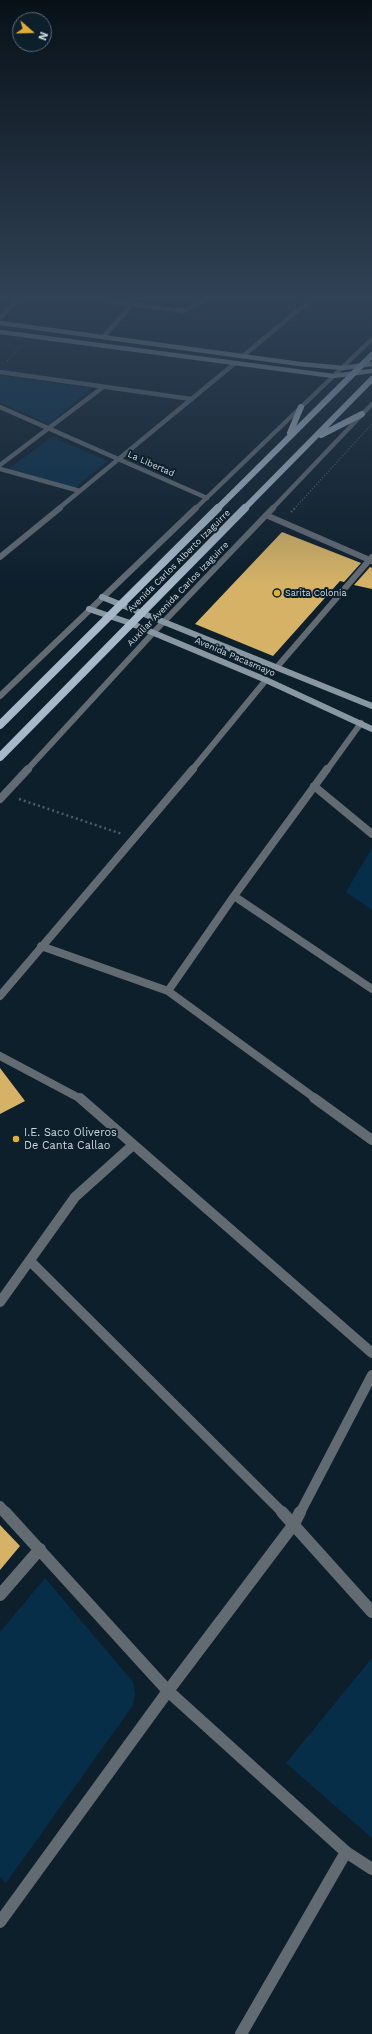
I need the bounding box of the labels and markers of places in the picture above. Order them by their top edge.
marker: Sarita Colonia [272,588,282,598]
place label: Sarita Colonia [285,588,347,598]
place label: I.E. Saco Oliveros De Canta Callao [24,1126,117,1152]
marker: I.E. Saco Oliveros De Canta Callao [11,1134,21,1144]

